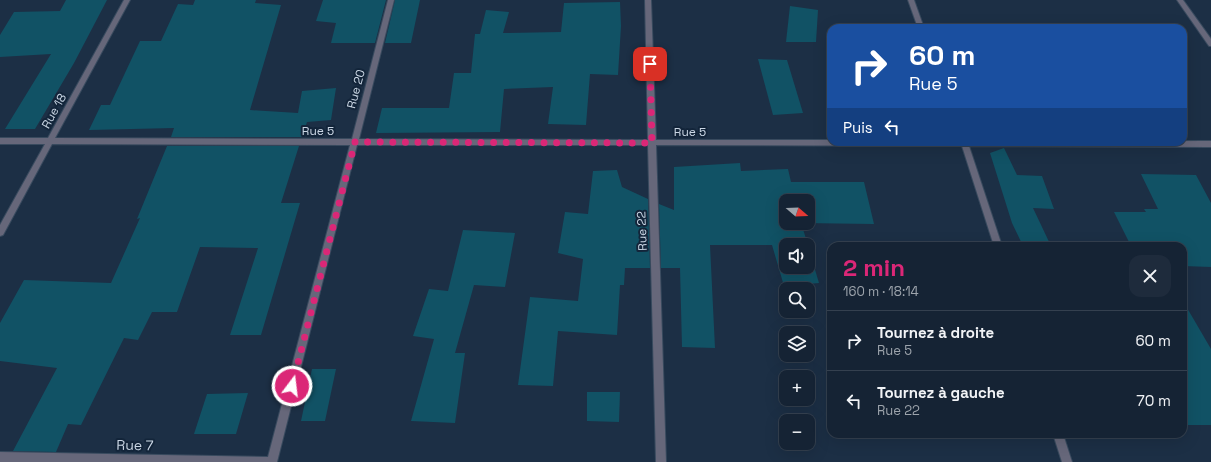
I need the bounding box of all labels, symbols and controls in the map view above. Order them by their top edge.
text: 60 m [909,37,975,73]
icon: right [843,40,895,92]
pin [633,47,667,81]
icon: arrive [639,53,661,75]
street label: Rue 20 [343,68,369,110]
text: Rue 5 [909,72,957,95]
street label: Rue 18 [38,91,70,131]
icon: left [881,116,903,138]
text: Puis [843,118,873,137]
street label: Rue 5 [302,123,334,139]
street label: Rue 5 [674,124,706,140]
north arrow [779,194,815,230]
map controls [779,194,815,450]
street label: Rue 22 [633,211,651,251]
button: sound [779,238,815,274]
text: 2 min [843,252,905,283]
button: close [1129,255,1171,297]
button: search [779,282,815,318]
text: 160 m · 18:14 [843,283,919,300]
text: Tournez à droite [877,323,994,342]
button: layers [779,326,815,362]
icon: right [843,330,865,352]
text: 60 m [1135,331,1171,350]
text: Rue 5 [877,342,912,359]
position arrow [271,365,313,407]
button: + [779,370,815,406]
text: Tournez à gauche [877,383,1005,402]
icon: left [843,390,865,412]
text: 70 m [1136,391,1171,410]
text: Rue 22 [877,402,920,419]
button: − [779,414,815,450]
street label: Rue 7 [116,436,154,454]

